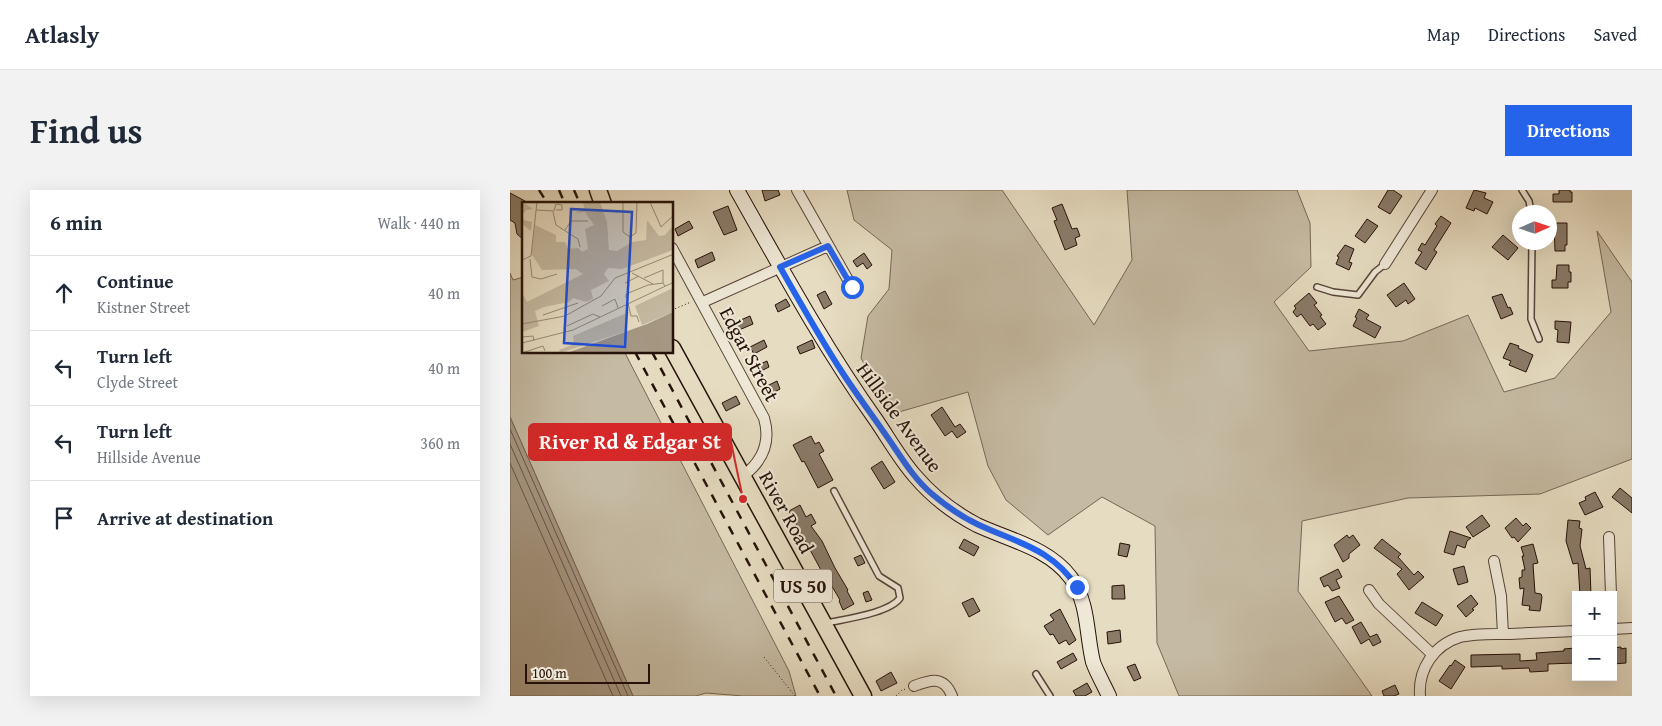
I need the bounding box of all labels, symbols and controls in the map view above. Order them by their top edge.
text: Atlasly [25,17,99,52]
text: Map [1427,21,1460,48]
text: Directions [1488,21,1565,48]
text: Saved [1593,21,1637,48]
text: Find us [30,105,143,156]
button: Directions [1505,105,1632,156]
inset map [522,202,674,354]
north arrow [1512,205,1557,250]
text: 6 min [50,207,102,238]
text: Walk · 440 m [377,211,460,235]
text: Continue [97,267,174,295]
route start [841,276,864,299]
icon: ahead [50,279,78,307]
text: 40 m [428,281,460,305]
text: Kistner Street [97,295,190,319]
street label: Edgar Street [713,302,787,406]
text: Turn left [97,342,172,370]
icon: left [50,354,78,382]
text: 40 m [428,356,460,380]
street label: Hillside Avenue [850,356,950,478]
text: Clyde Street [97,370,178,394]
text: Turn left [97,417,172,445]
callout: River Rd & Edgar St [529,424,731,460]
text: River Rd & Edgar St [539,426,721,457]
icon: left [50,429,78,457]
text: 360 m [420,431,460,455]
text: Hillside Avenue [97,445,201,469]
street label: River Road [752,465,822,559]
icon: arrive [50,504,78,532]
text: Arrive at destination [97,504,273,532]
road number: US 50 [774,570,832,602]
route end [1066,576,1089,599]
map controls [1572,591,1617,681]
button: + [1572,591,1617,636]
button: − [1572,636,1617,681]
scale bar [525,661,650,684]
text: 100 m [532,663,567,683]

